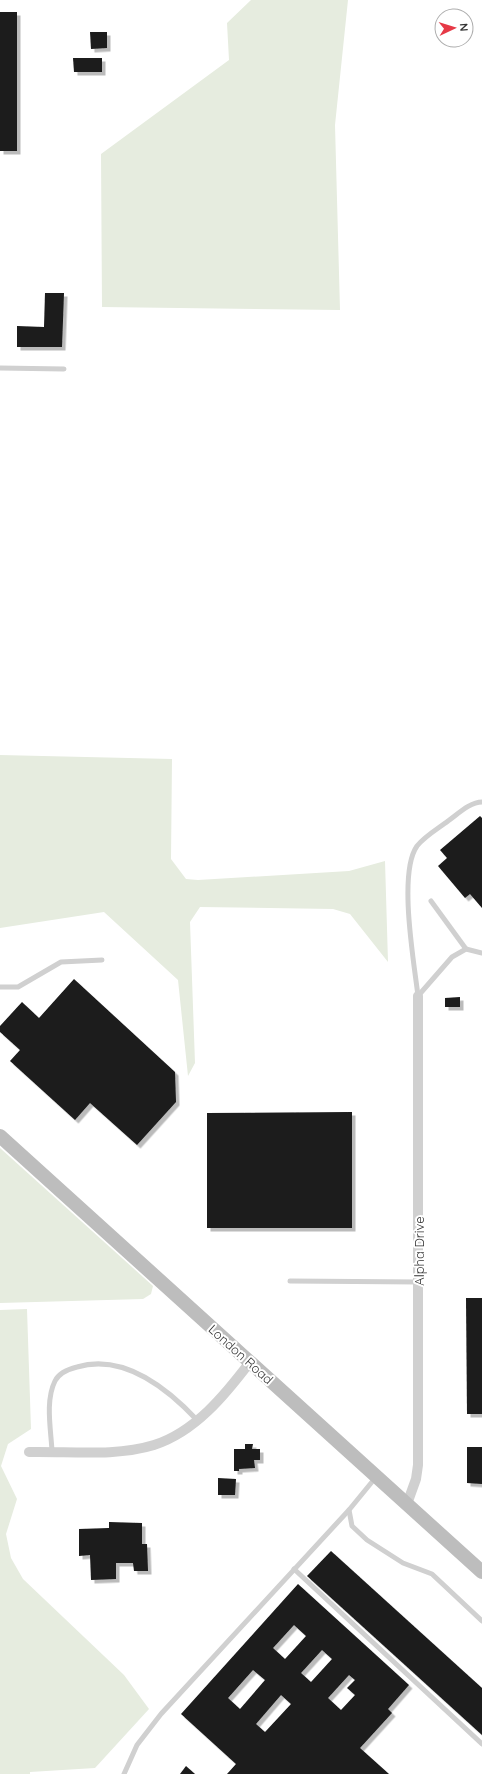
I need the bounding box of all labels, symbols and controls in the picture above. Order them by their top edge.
north arrow [434,8,474,48]
text: N [457,23,471,32]
street label: Alpha Drive [411,1216,427,1286]
street label: London Road [205,1321,277,1387]

